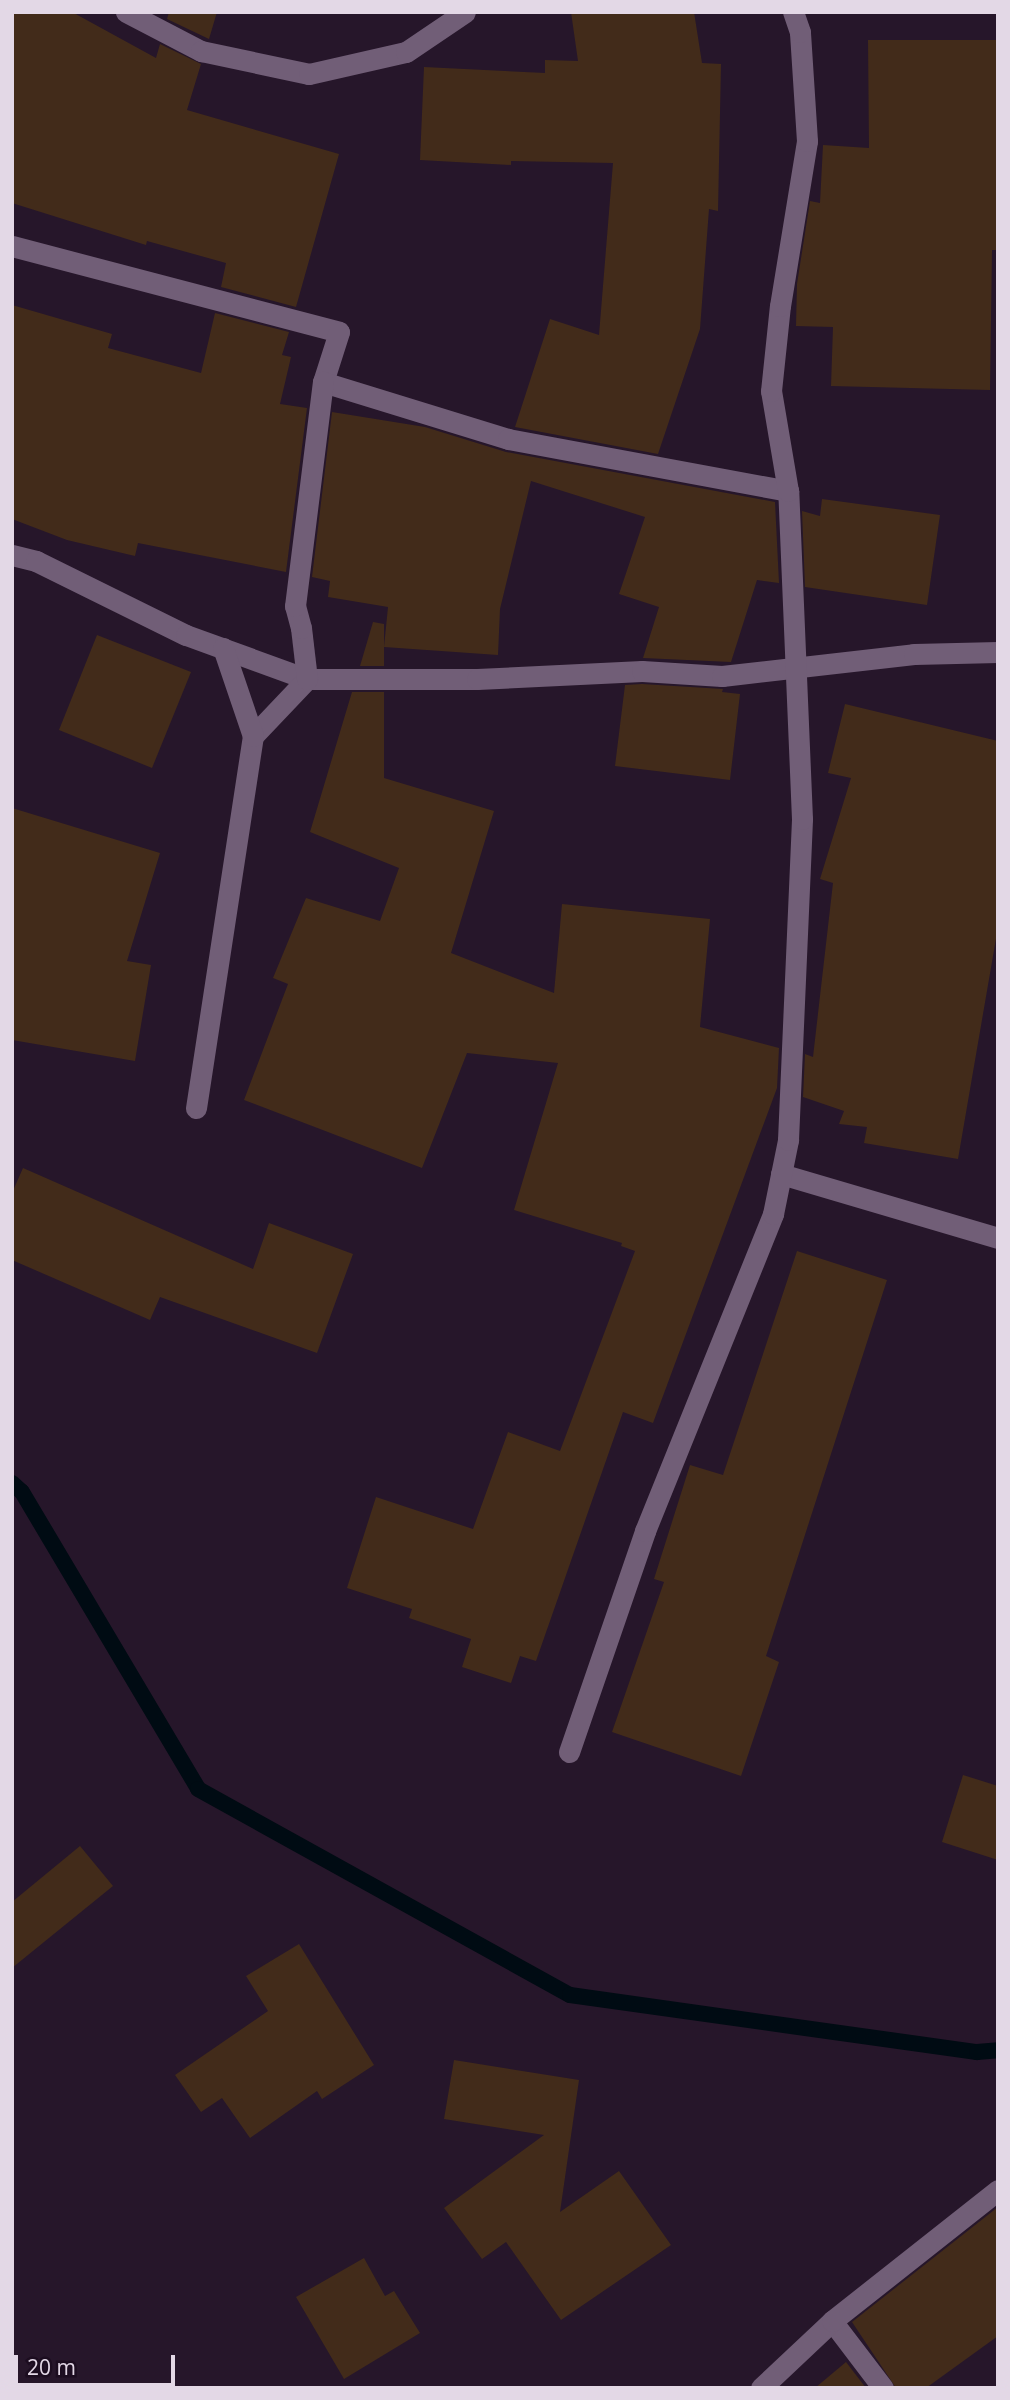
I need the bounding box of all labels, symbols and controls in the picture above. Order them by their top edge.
scale bar [18,2340,178,2384]
text: 20 m [27,2353,76,2381]

